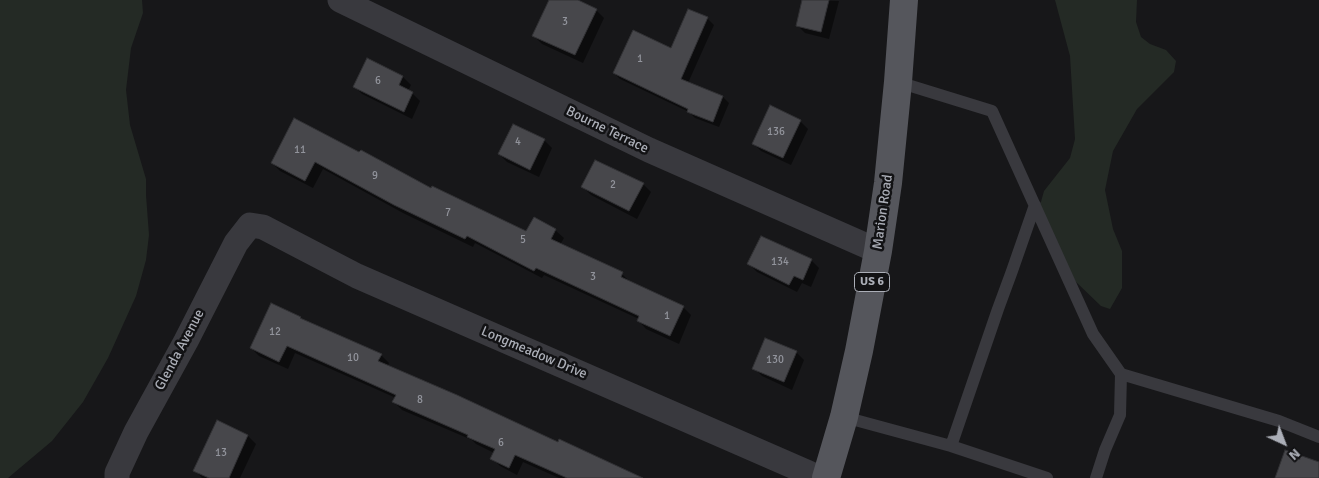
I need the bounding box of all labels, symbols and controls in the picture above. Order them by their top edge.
house number: 3 [562,15,568,29]
house number: 1 [637,52,643,66]
house number: 6 [375,74,381,88]
street label: Bourne Terrace [563,103,651,157]
house number: 136 [767,125,785,139]
house number: 4 [515,135,521,149]
house number: 11 [294,143,306,157]
house number: 9 [372,169,378,183]
street label: Marion Road [869,173,897,251]
house number: 2 [610,178,616,192]
house number: 7 [445,206,451,220]
house number: 5 [520,233,526,247]
house number: 134 [771,255,789,269]
house number: 3 [590,270,596,284]
road number: US 6 [854,272,890,292]
street label: Glenda Avenue [152,307,208,393]
house number: 1 [664,309,670,323]
street label: Longmeadow Drive [478,323,590,383]
house number: 12 [269,325,281,339]
house number: 10 [347,351,359,365]
house number: 130 [766,353,784,367]
house number: 8 [417,393,423,407]
north arrow [1259,418,1309,468]
house number: 6 [498,436,504,450]
text: N [1285,445,1304,464]
house number: 13 [215,446,227,460]

